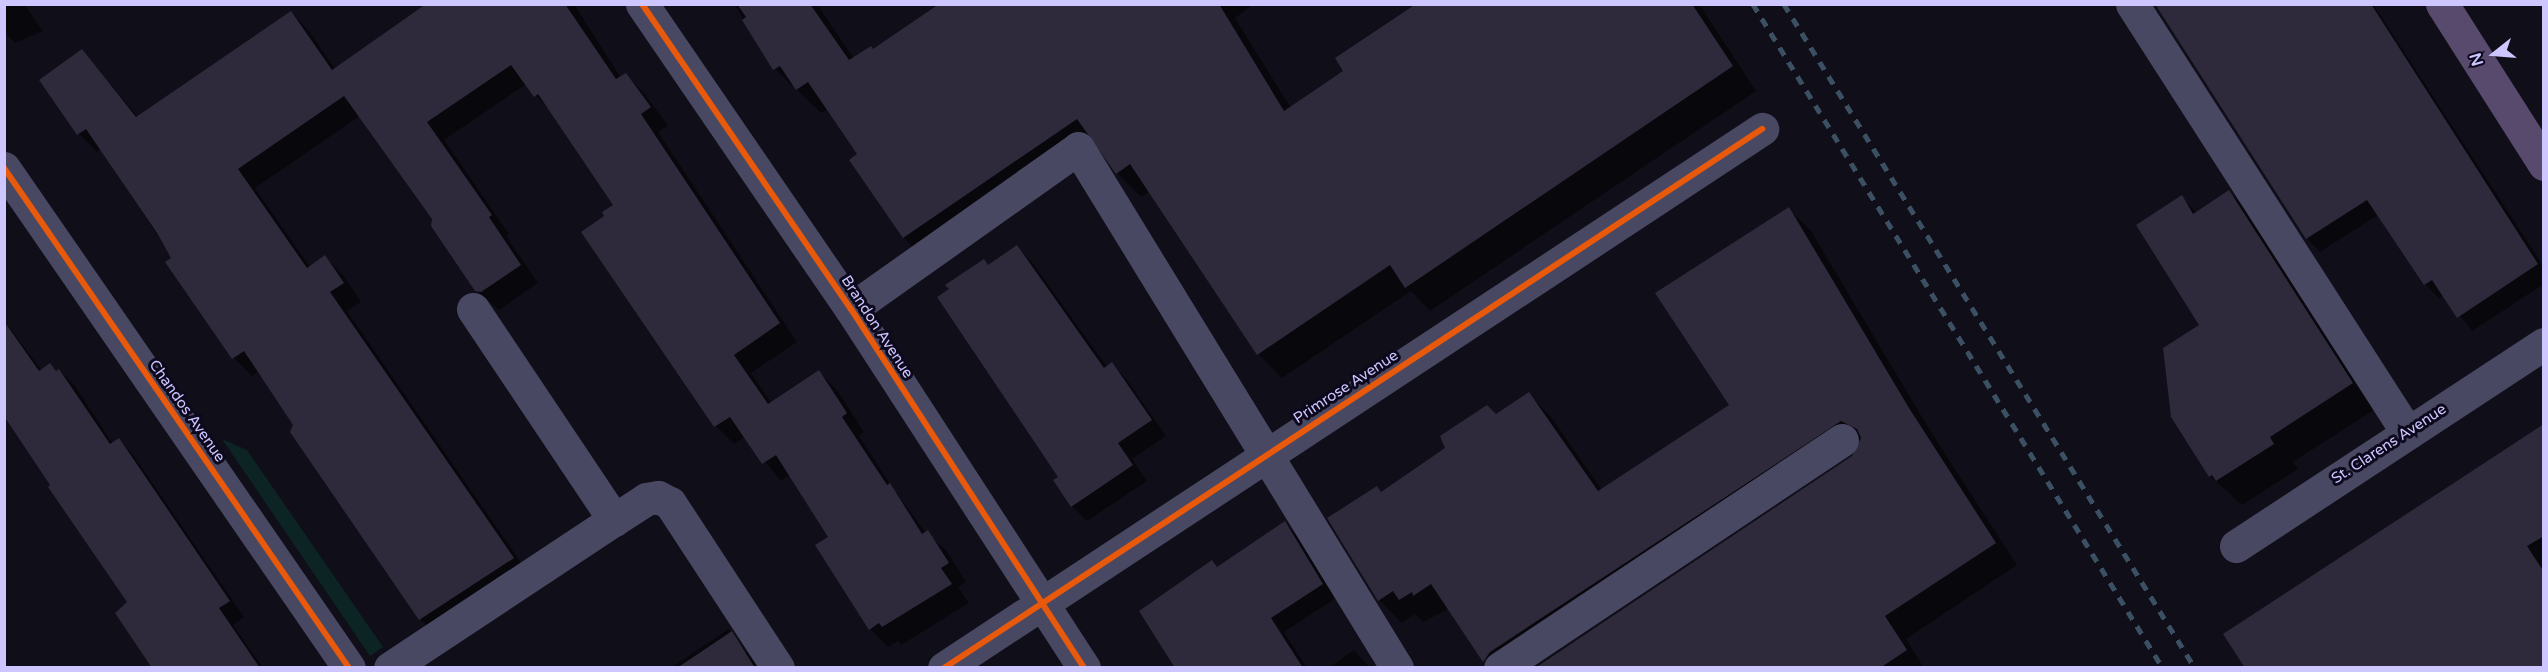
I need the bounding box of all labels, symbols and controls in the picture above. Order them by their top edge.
north arrow [2464,24,2524,84]
text: N [2465,50,2488,68]
street label: Brandon Avenue [837,272,917,382]
street label: Primrose Avenue [1290,346,1402,428]
street label: Chandos Avenue [145,356,229,466]
street label: St. Clarens Avenue [2328,400,2450,488]

